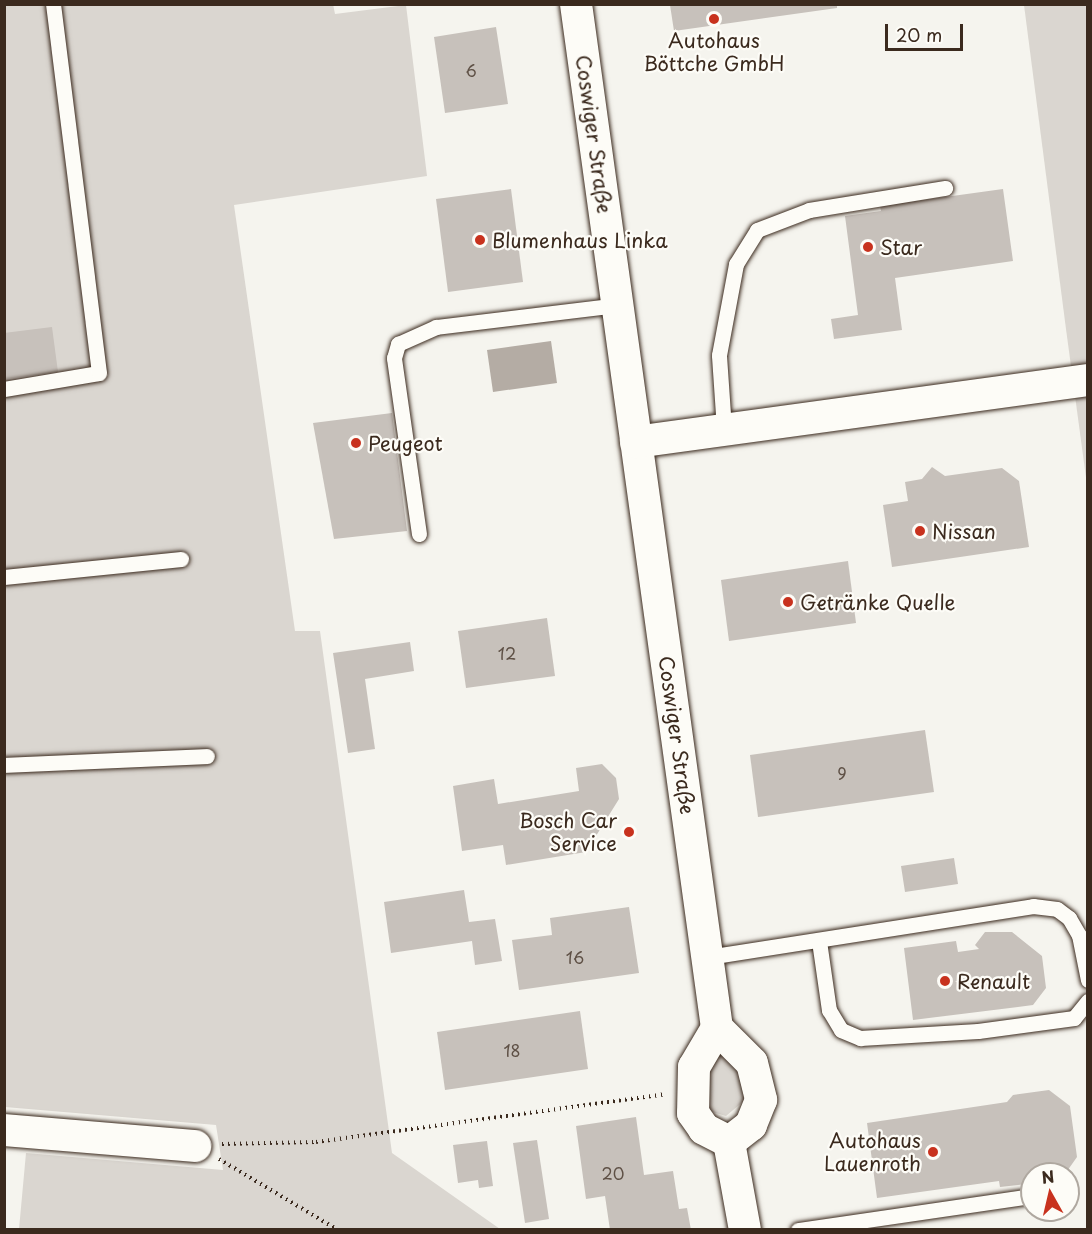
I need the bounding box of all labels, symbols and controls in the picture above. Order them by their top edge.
marker: Autohaus Böttche GmbH [707,12,721,26]
scale bar [888,12,966,50]
text: 20 m [896,21,942,48]
place label: Autohaus Böttche GmbH [644,28,784,75]
street label: Coswiger Straße [571,53,617,215]
house number: 6 [465,60,477,80]
place label: Blumenhaus Linka [492,228,667,252]
marker: Blumenhaus Linka [473,233,487,247]
place label: Star [880,235,922,259]
marker: Star [861,240,875,254]
place label: Peugeot [368,431,443,455]
marker: Peugeot [349,436,363,450]
place label: Nissan [932,519,996,543]
marker: Nissan [913,524,927,538]
place label: Getränke Quelle [800,590,956,614]
marker: Getränke Quelle [781,595,795,609]
house number: 12 [498,643,516,663]
street label: Coswiger Straße [654,654,700,816]
house number: 9 [837,763,847,783]
place label: Bosch Car Service [518,808,617,855]
marker: Bosch Car Service [622,825,636,839]
house number: 16 [566,947,584,967]
place label: Renault [957,969,1030,993]
marker: Renault [938,974,952,988]
house number: 18 [503,1040,521,1060]
place label: Autohaus Lauenroth [824,1128,921,1175]
marker: Autohaus Lauenroth [926,1145,940,1159]
north arrow [1020,1162,1080,1222]
house number: 20 [602,1163,624,1183]
text: N [1040,1163,1056,1189]

